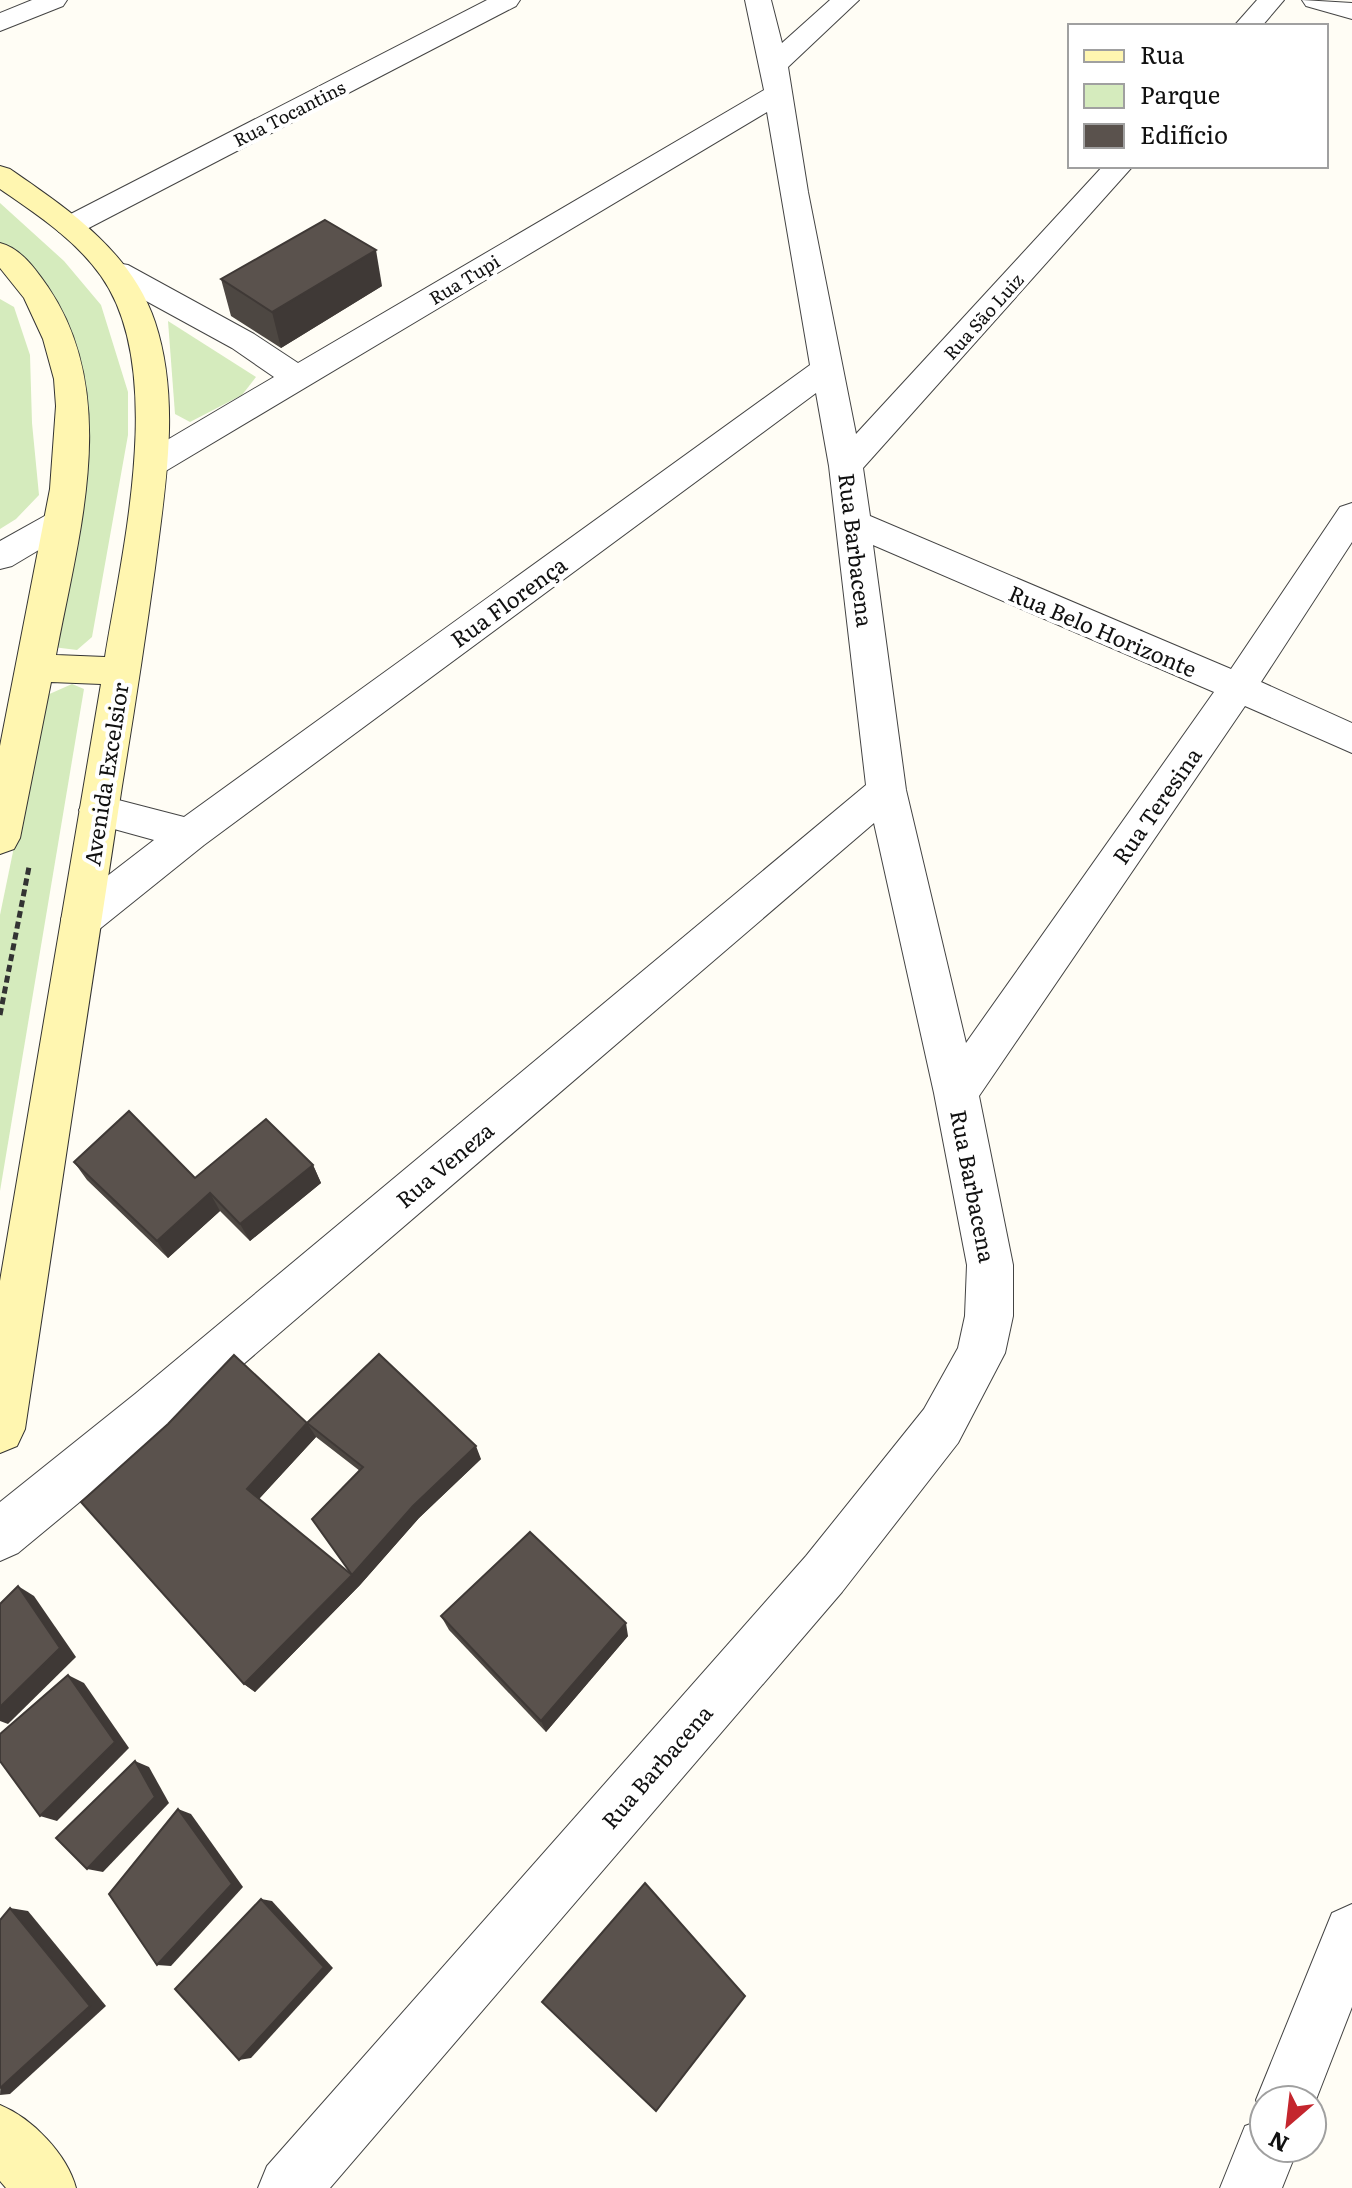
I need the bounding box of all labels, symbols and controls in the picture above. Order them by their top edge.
legend [1068,24,1328,168]
text: Rua [1140,36,1185,71]
street label: Rua Tocantins [228,73,350,153]
text: Parque [1140,76,1220,111]
text: Edifício [1140,116,1228,151]
street label: Rua Tupi [423,247,505,311]
street label: Rua São Luiz [937,266,1030,365]
street label: Rua Barbacena [831,471,883,629]
street label: Rua Florença [443,547,573,655]
street label: Rua Belo Horizonte [1004,575,1202,685]
street label: Avenida Excelsior [74,679,136,868]
street label: Rua Teresina [1103,740,1209,870]
street label: Rua Barbacena [943,1107,1005,1265]
street label: Rua Veneza [388,1113,500,1215]
street label: Rua Barbacena [593,1697,719,1835]
north arrow [1248,2084,1328,2164]
text: N [1262,2124,1294,2162]

